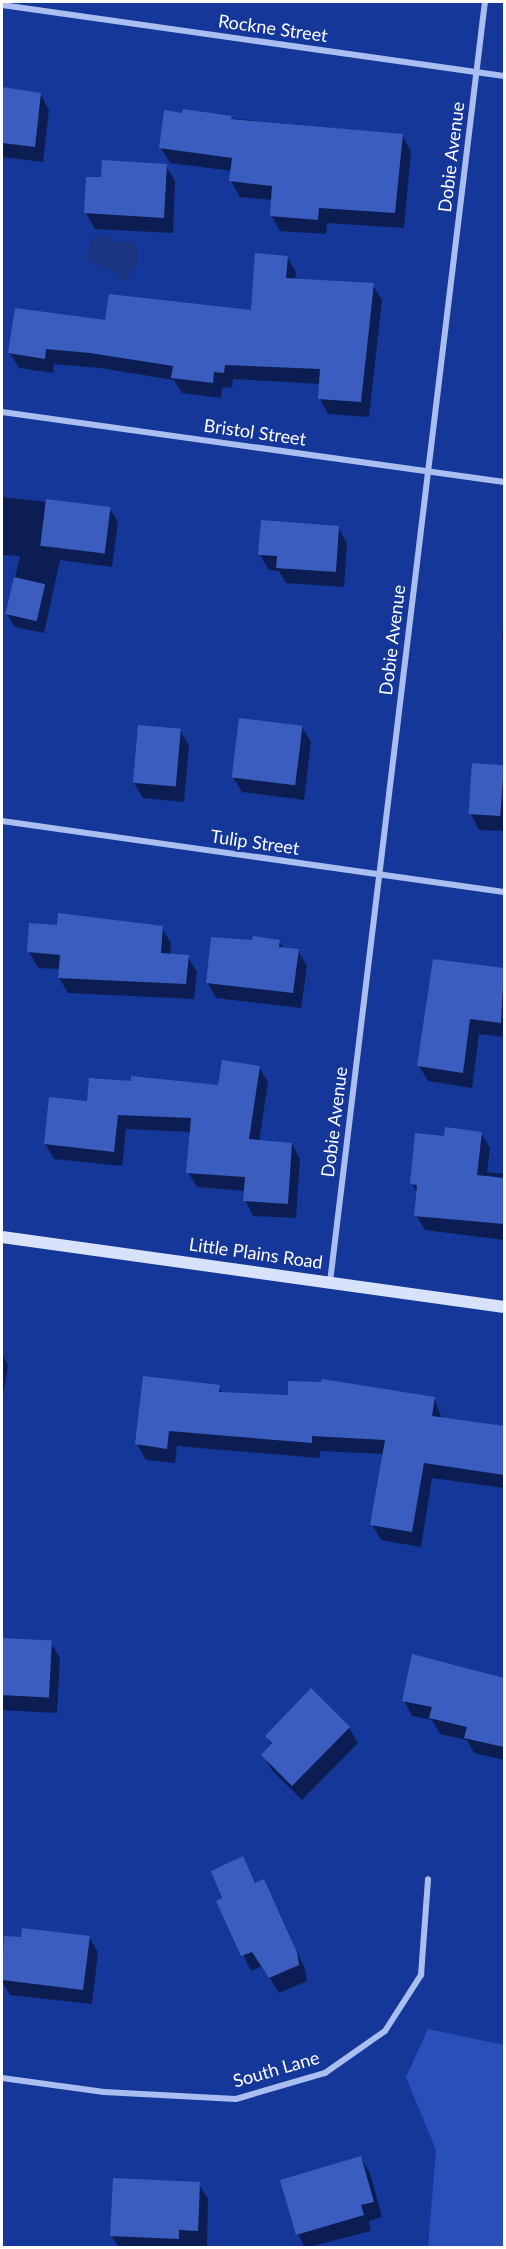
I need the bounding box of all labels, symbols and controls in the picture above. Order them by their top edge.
street label: Rockne Street [217,10,329,46]
street label: Dobie Avenue [433,100,469,214]
street label: Bristol Street [203,414,307,450]
street label: Dobie Avenue [374,583,410,697]
street label: Tulip Street [209,825,301,859]
street label: Dobie Avenue [316,1065,352,1179]
street label: Little Plains Road [188,1233,324,1273]
street label: South Lane [230,2046,322,2092]

